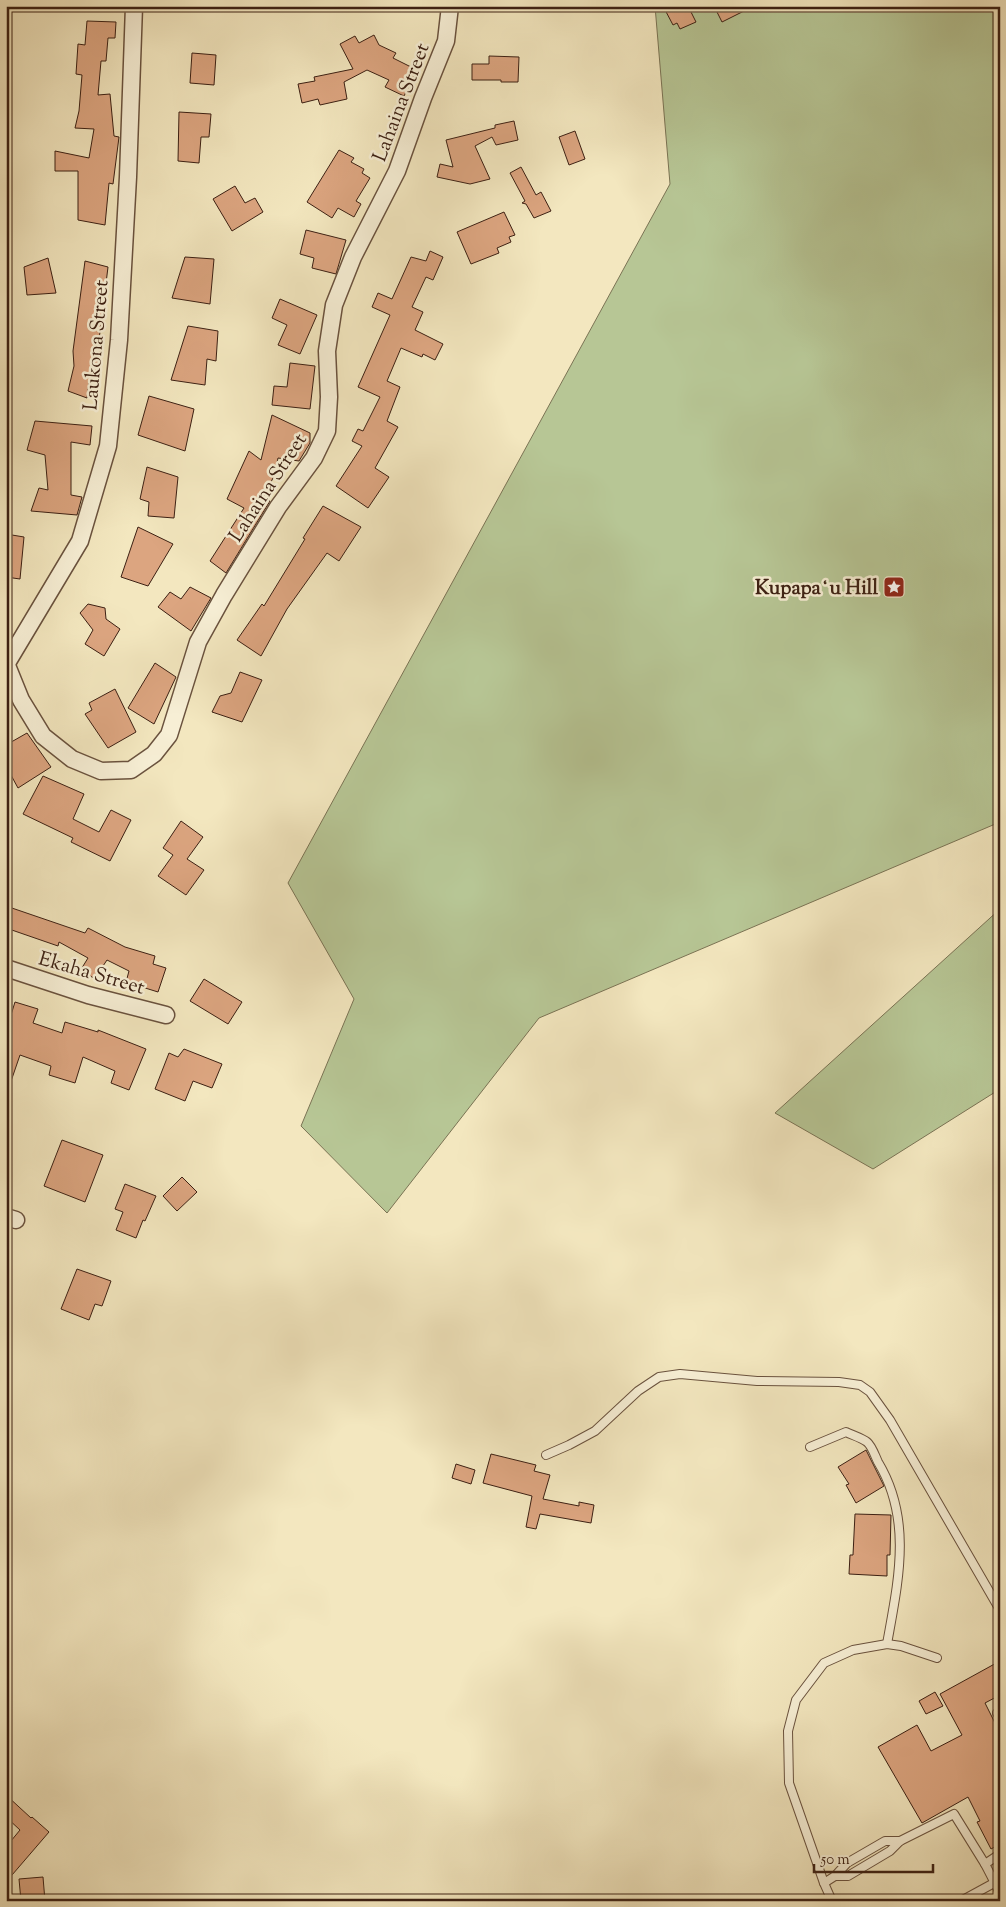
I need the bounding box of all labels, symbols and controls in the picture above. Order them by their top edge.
street label: Lahaina Street [366,39,438,166]
street label: Laukona Street [77,279,118,412]
street label: Lahaina Street [223,428,315,549]
place label: Kupapaʻu Hill [755,575,878,604]
place icon: Kupapaʻu Hill [882,575,906,599]
street label: Ekaha Street [35,945,148,1003]
scale bar [814,1842,932,1874]
text: 50 m [820,1850,850,1871]

